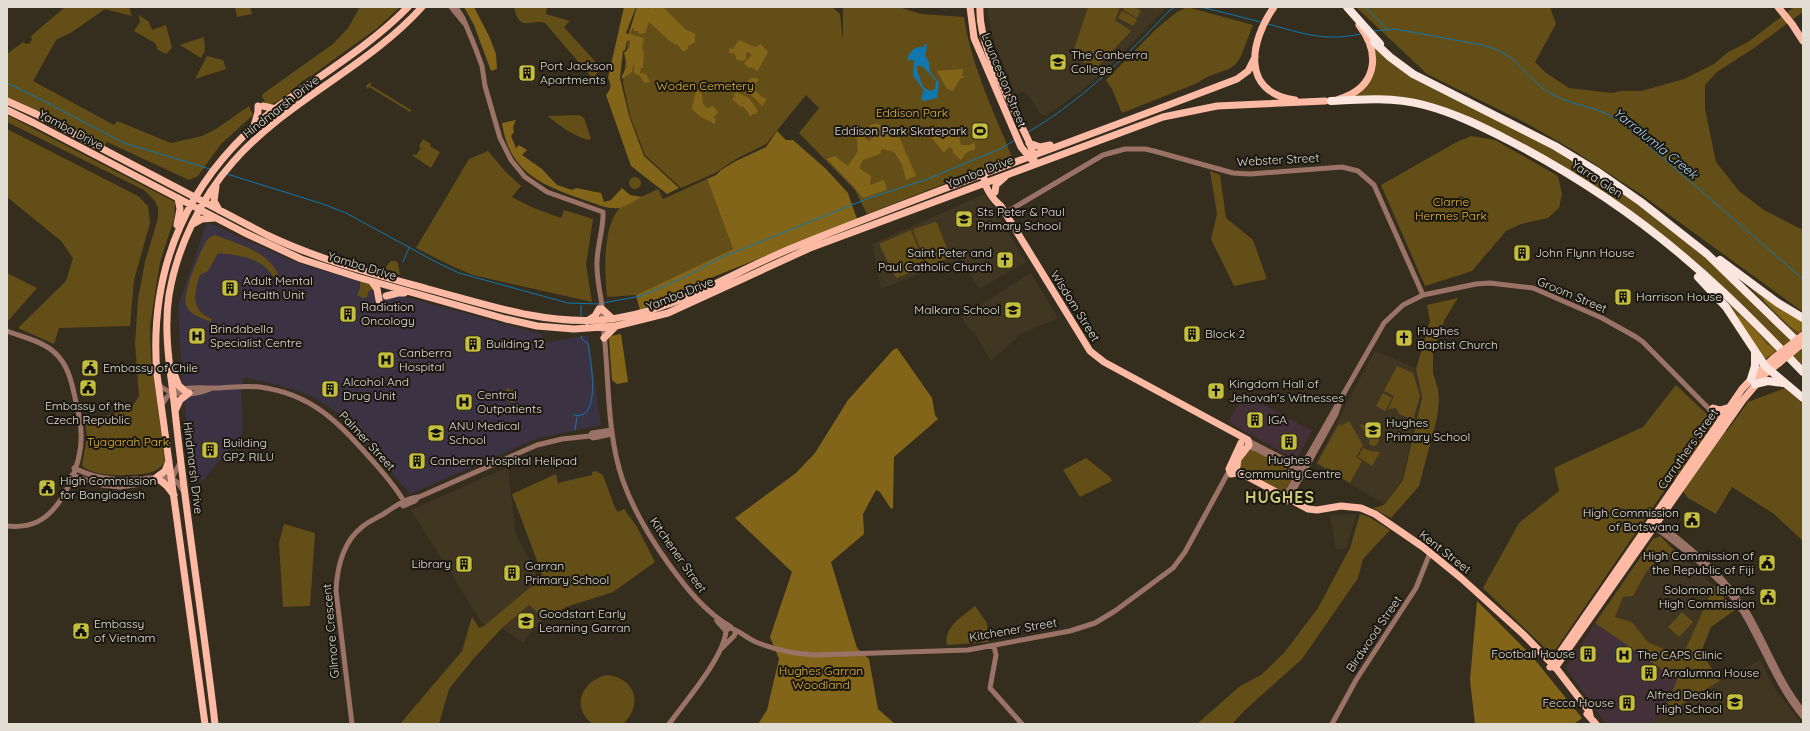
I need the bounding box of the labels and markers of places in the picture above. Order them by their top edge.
place label: The Canberra College [1071,47,1148,76]
school or university icon: The Canberra College [1048,52,1068,72]
place label: Port Jackson Apartments [540,58,613,87]
building icon: Port Jackson Apartments [517,63,537,83]
sports icon: Eddison Park Skatepark [970,121,990,141]
place label: Eddison Park Skatepark [835,123,967,138]
place label: Sts Peter & Paul Primary School [977,204,1065,233]
school or university icon: Sts Peter & Paul Primary School [954,209,974,229]
building icon: John Flynn House [1512,243,1532,263]
place label: Saint Peter and Paul Catholic Church [878,245,992,274]
place label: John Flynn House [1535,245,1635,260]
church icon: Saint Peter and Paul Catholic Church [995,250,1015,270]
place label: Adult Mental Health Unit [243,273,313,302]
building icon: Adult Mental Health Unit [220,278,240,298]
building icon: Harrison House [1613,287,1633,307]
place label: Harrison House [1636,289,1722,304]
place label: Radiation Oncology [361,299,415,328]
school or university icon: Malkara School [1003,300,1023,320]
place label: Malkara School [914,302,1000,317]
building icon: Radiation Oncology [338,304,358,324]
place label: Brindabella Specialist Centre [210,321,302,350]
place label: Hughes Baptist Church [1417,323,1498,352]
building icon: Block 2 [1182,324,1202,344]
hospital icon: Brindabella Specialist Centre [187,326,207,346]
place label: Block 2 [1205,326,1246,341]
church icon: Hughes Baptist Church [1394,328,1414,348]
building icon: Building 12 [463,334,483,354]
place label: Building 12 [486,336,545,351]
place label: Canberra Hospital [399,345,451,374]
hospital icon: Canberra Hospital [376,350,396,370]
public building icon: Embassy of Chile [80,358,100,378]
place label: Embassy of Chile [103,360,198,375]
place label: Alcohol And Drug Unit [343,374,409,403]
place label: Kingdom Hall of Jehovah's Witnesses [1229,376,1344,405]
public building icon: Embassy of the Czech Republic [78,378,98,398]
building icon: Alcohol And Drug Unit [320,379,340,399]
church icon: Kingdom Hall of Jehovah's Witnesses [1206,381,1226,401]
place label: Central Outpatients [477,387,542,416]
hospital icon: Central Outpatients [454,392,474,412]
place label: Embassy of the Czech Republic [45,398,131,427]
building icon: IGA [1245,410,1265,430]
place label: IGA [1268,412,1287,427]
place label: Hughes Primary School [1386,415,1470,444]
place label: ANU Medical School [449,418,520,447]
school or university icon: Hughes Primary School [1363,420,1383,440]
school or university icon: ANU Medical School [426,423,446,443]
building icon: Hughes Community Centre [1279,432,1299,452]
place label: Building GP2 RILU [223,435,274,464]
building icon: Building GP2 RILU [200,440,220,460]
building icon: Canberra Hospital Helipad [407,451,427,471]
place label: Hughes Community Centre [1237,452,1341,481]
place label: Canberra Hospital Helipad [430,453,577,468]
place label: High Commission for Bangladesh [60,473,156,502]
public building icon: High Commission for Bangladesh [37,478,57,498]
place label: High Commission of Botswana [1583,505,1679,534]
public building icon: High Commission of Botswana [1682,510,1702,530]
place label: High Commission of the Republic of Fiji [1643,548,1755,577]
public building icon: High Commission of the Republic of Fiji [1757,553,1777,573]
building icon: Library [454,554,474,574]
place label: Library [412,556,451,571]
place label: Garran Primary School [525,558,609,587]
building icon: Garran Primary School [502,563,522,583]
place label: Solomon Islands High Commission [1659,582,1755,611]
public building icon: Solomon Islands High Commission [1758,587,1778,607]
place label: Goodstart Early Learning Garran [539,606,630,635]
school or university icon: Goodstart Early Learning Garran [516,611,536,631]
place label: Embassy of Vietnam [94,616,155,645]
public building icon: Embassy of Vietnam [71,621,91,641]
building icon: Football House [1578,644,1598,664]
hospital icon: The CAPS Clinic [1614,645,1634,665]
place label: Football House [1491,646,1575,661]
place label: The CAPS Clinic [1637,647,1723,662]
building icon: Arralumna House [1639,663,1659,683]
place label: Arralumna House [1662,665,1759,680]
place label: Alfred Deakin High School [1647,687,1722,716]
school or university icon: Alfred Deakin High School [1725,692,1745,712]
building icon: Fecca House [1617,693,1637,713]
place label: Fecca House [1543,695,1614,710]

